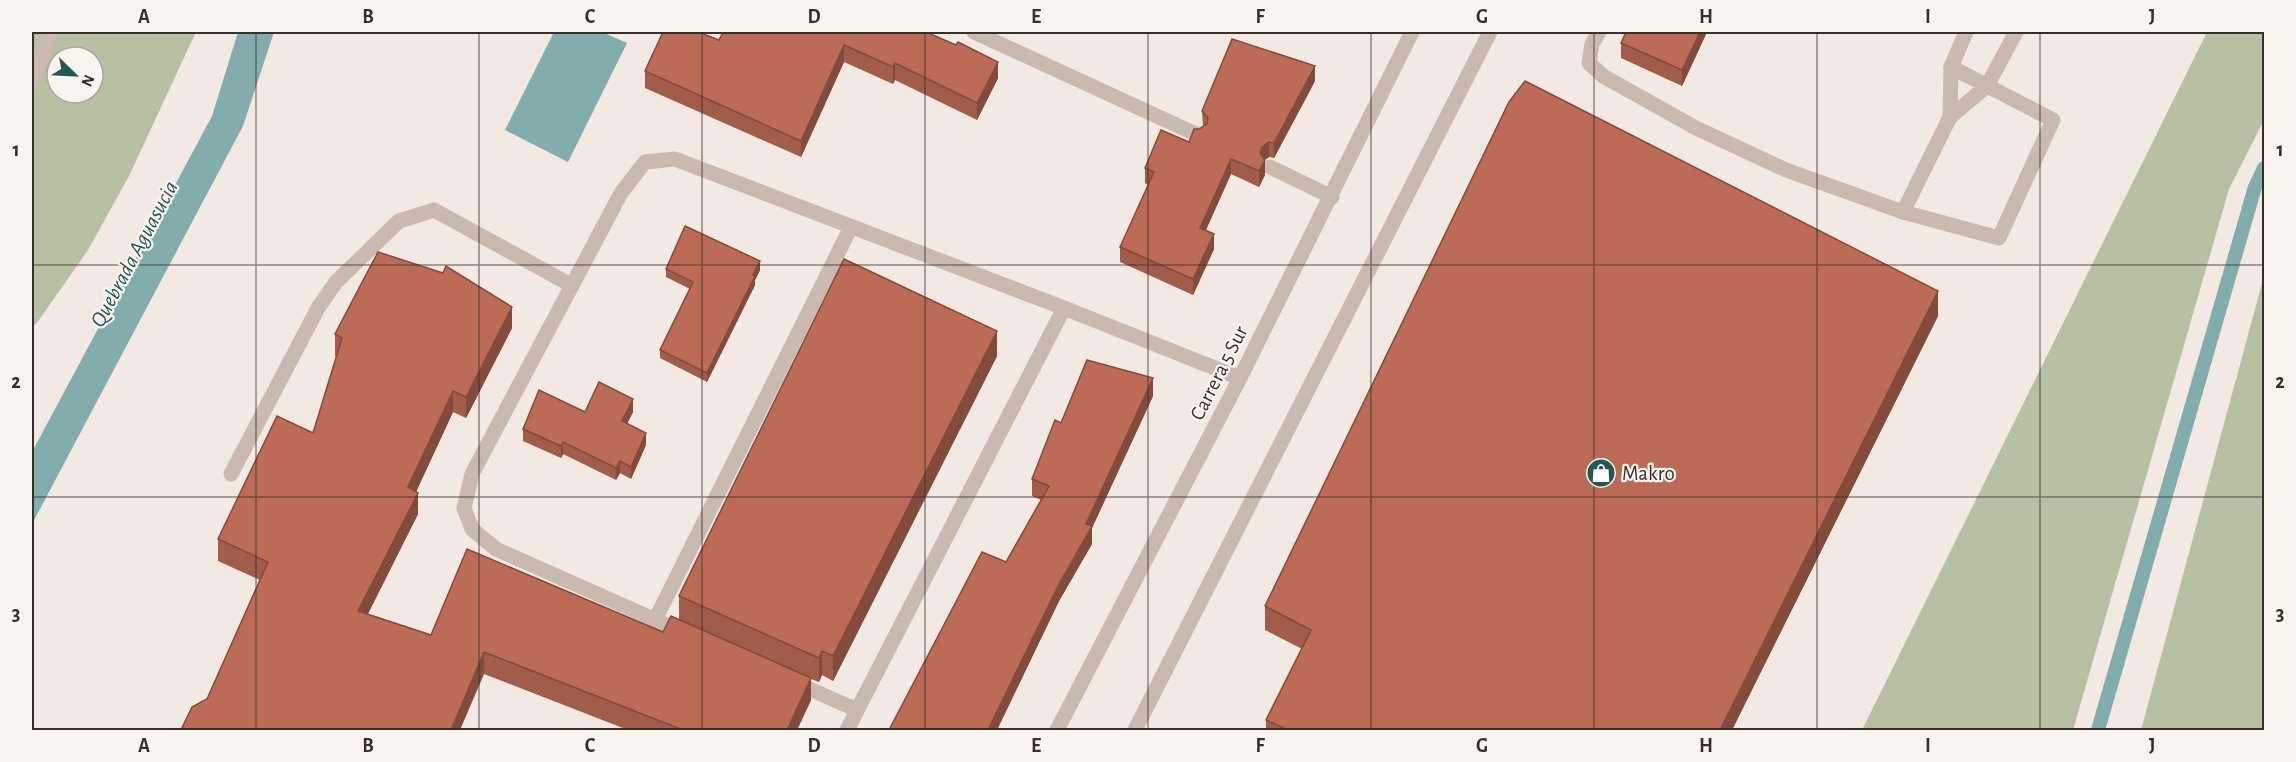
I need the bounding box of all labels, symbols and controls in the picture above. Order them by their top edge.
text: A [138,7,150,27]
text: B [362,7,374,27]
text: C [585,7,596,27]
text: D [807,7,821,27]
text: E [1031,7,1041,27]
text: F [1255,7,1265,27]
text: G [1476,7,1488,27]
text: H [1699,7,1713,27]
text: I [1925,7,1931,27]
text: J [2149,7,2155,27]
north arrow [45,45,105,105]
text: N [78,72,97,89]
text: 1 [12,140,20,160]
text: 1 [2276,140,2284,160]
water label: Quebrada Aguasucia [86,177,182,331]
street label: Carrera 5 Sur [1186,322,1252,424]
text: 2 [11,372,21,392]
text: 2 [2275,372,2285,392]
shop icon: Makro [1585,457,1617,489]
place label: Makro [1622,463,1675,484]
text: 3 [12,604,20,624]
text: 3 [2276,604,2284,624]
text: A [138,736,150,756]
text: B [362,736,374,756]
text: C [585,736,596,756]
text: D [807,736,821,756]
text: E [1031,736,1041,756]
text: F [1255,736,1265,756]
text: G [1476,736,1488,756]
text: H [1699,736,1713,756]
text: I [1925,736,1931,756]
text: J [2149,736,2155,756]

